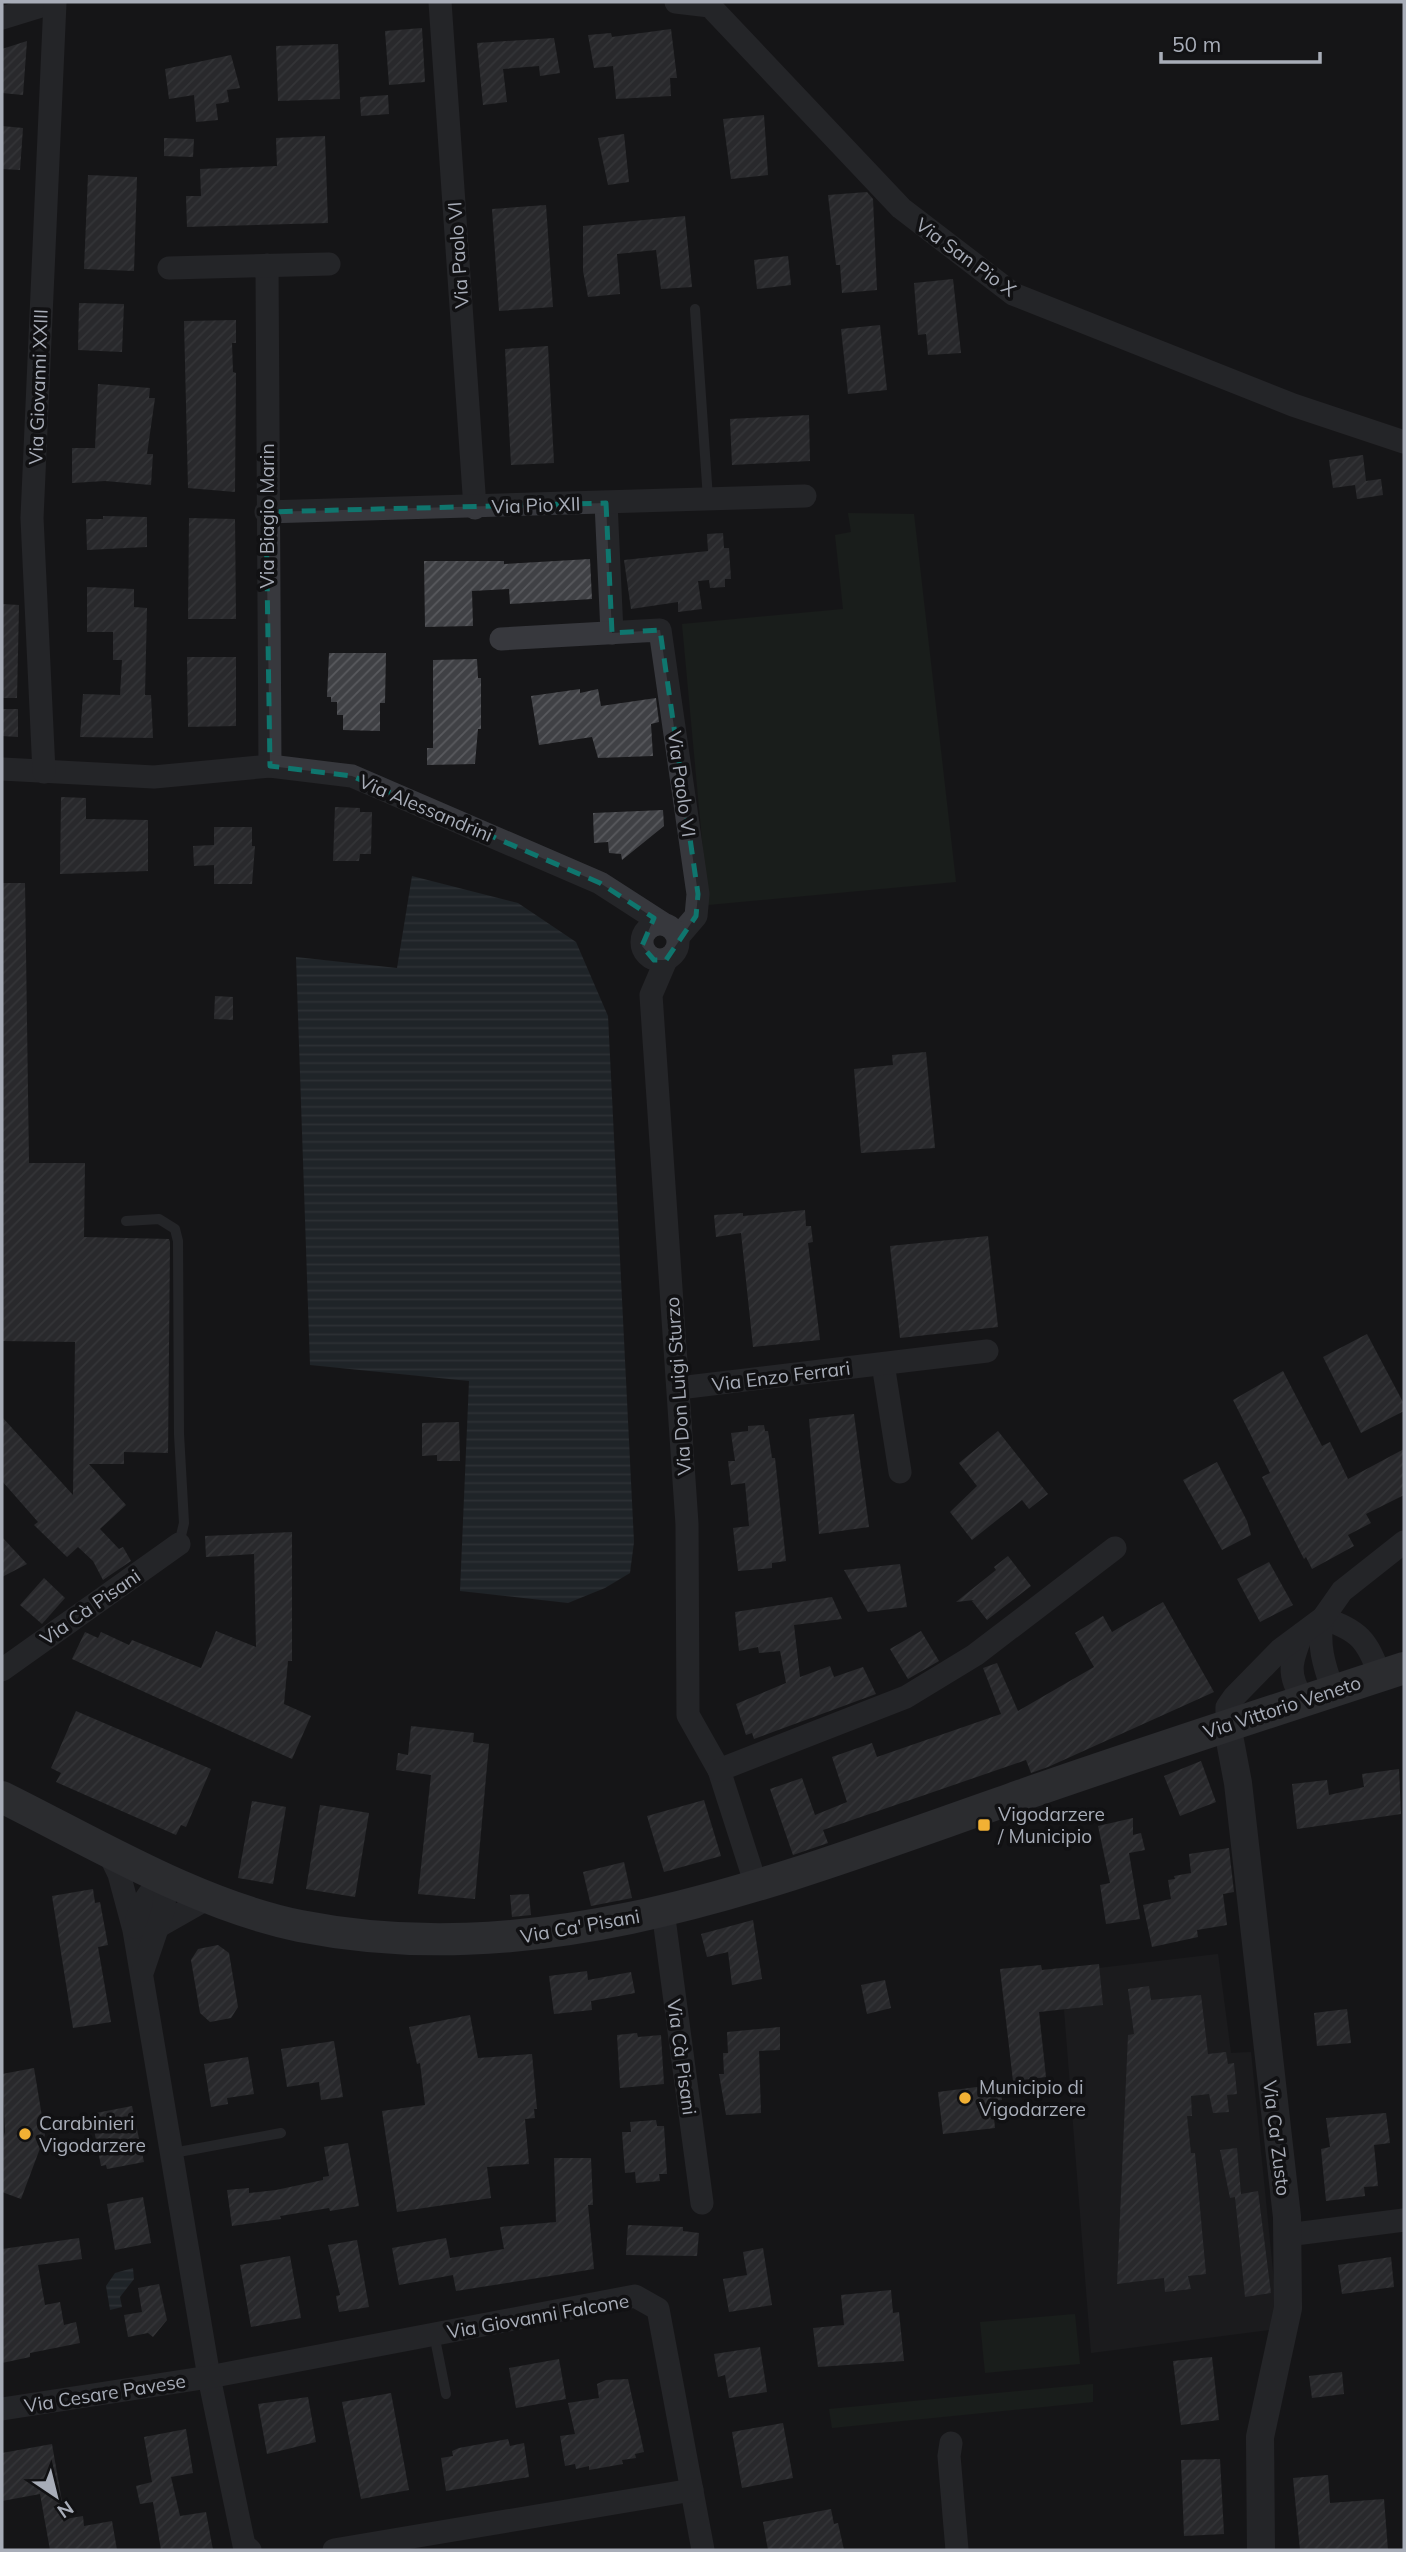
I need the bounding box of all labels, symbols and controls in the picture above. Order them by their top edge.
scale bar [1161,21,1320,65]
text: 50 m [1172,31,1221,57]
street label: Via Paolo VI [442,201,474,309]
street label: Via San Pio X [911,212,1022,302]
street label: Via Giovanni XXIII [23,309,53,465]
street label: Via Biagio Marin [255,443,279,589]
street label: Via Pio XII [491,491,581,519]
street label: Via Paolo VI [663,729,701,839]
street label: Via Alessandrini [356,769,496,847]
street label: Via Don Luigi Sturzo [660,1296,696,1476]
street label: Via Enzo Ferrari [711,1356,851,1396]
street label: Via Cà Pisani [35,1564,145,1650]
street label: Via Vittorio Veneto [1200,1670,1364,1744]
place label: Vigodarzere / Municipio [997,1802,1105,1848]
marker: Vigodarzere / Municipio [976,1817,992,1833]
street label: Via Ca' Pisani [518,1904,642,1948]
street label: Via Cà Pisani [662,1997,702,2117]
place label: Municipio di Vigodarzere [979,2075,1086,2121]
street label: Via Ca' Zusto [1258,2079,1296,2197]
marker: Municipio di Vigodarzere [957,2090,973,2106]
place label: Carabinieri Vigodarzere [39,2111,146,2157]
marker: Carabinieri Vigodarzere [17,2126,33,2142]
street label: Via Giovanni Falcone [445,2288,631,2344]
street label: Via Cesare Pavese [23,2368,187,2418]
north arrow [21,2461,91,2531]
text: N [53,2496,79,2524]

